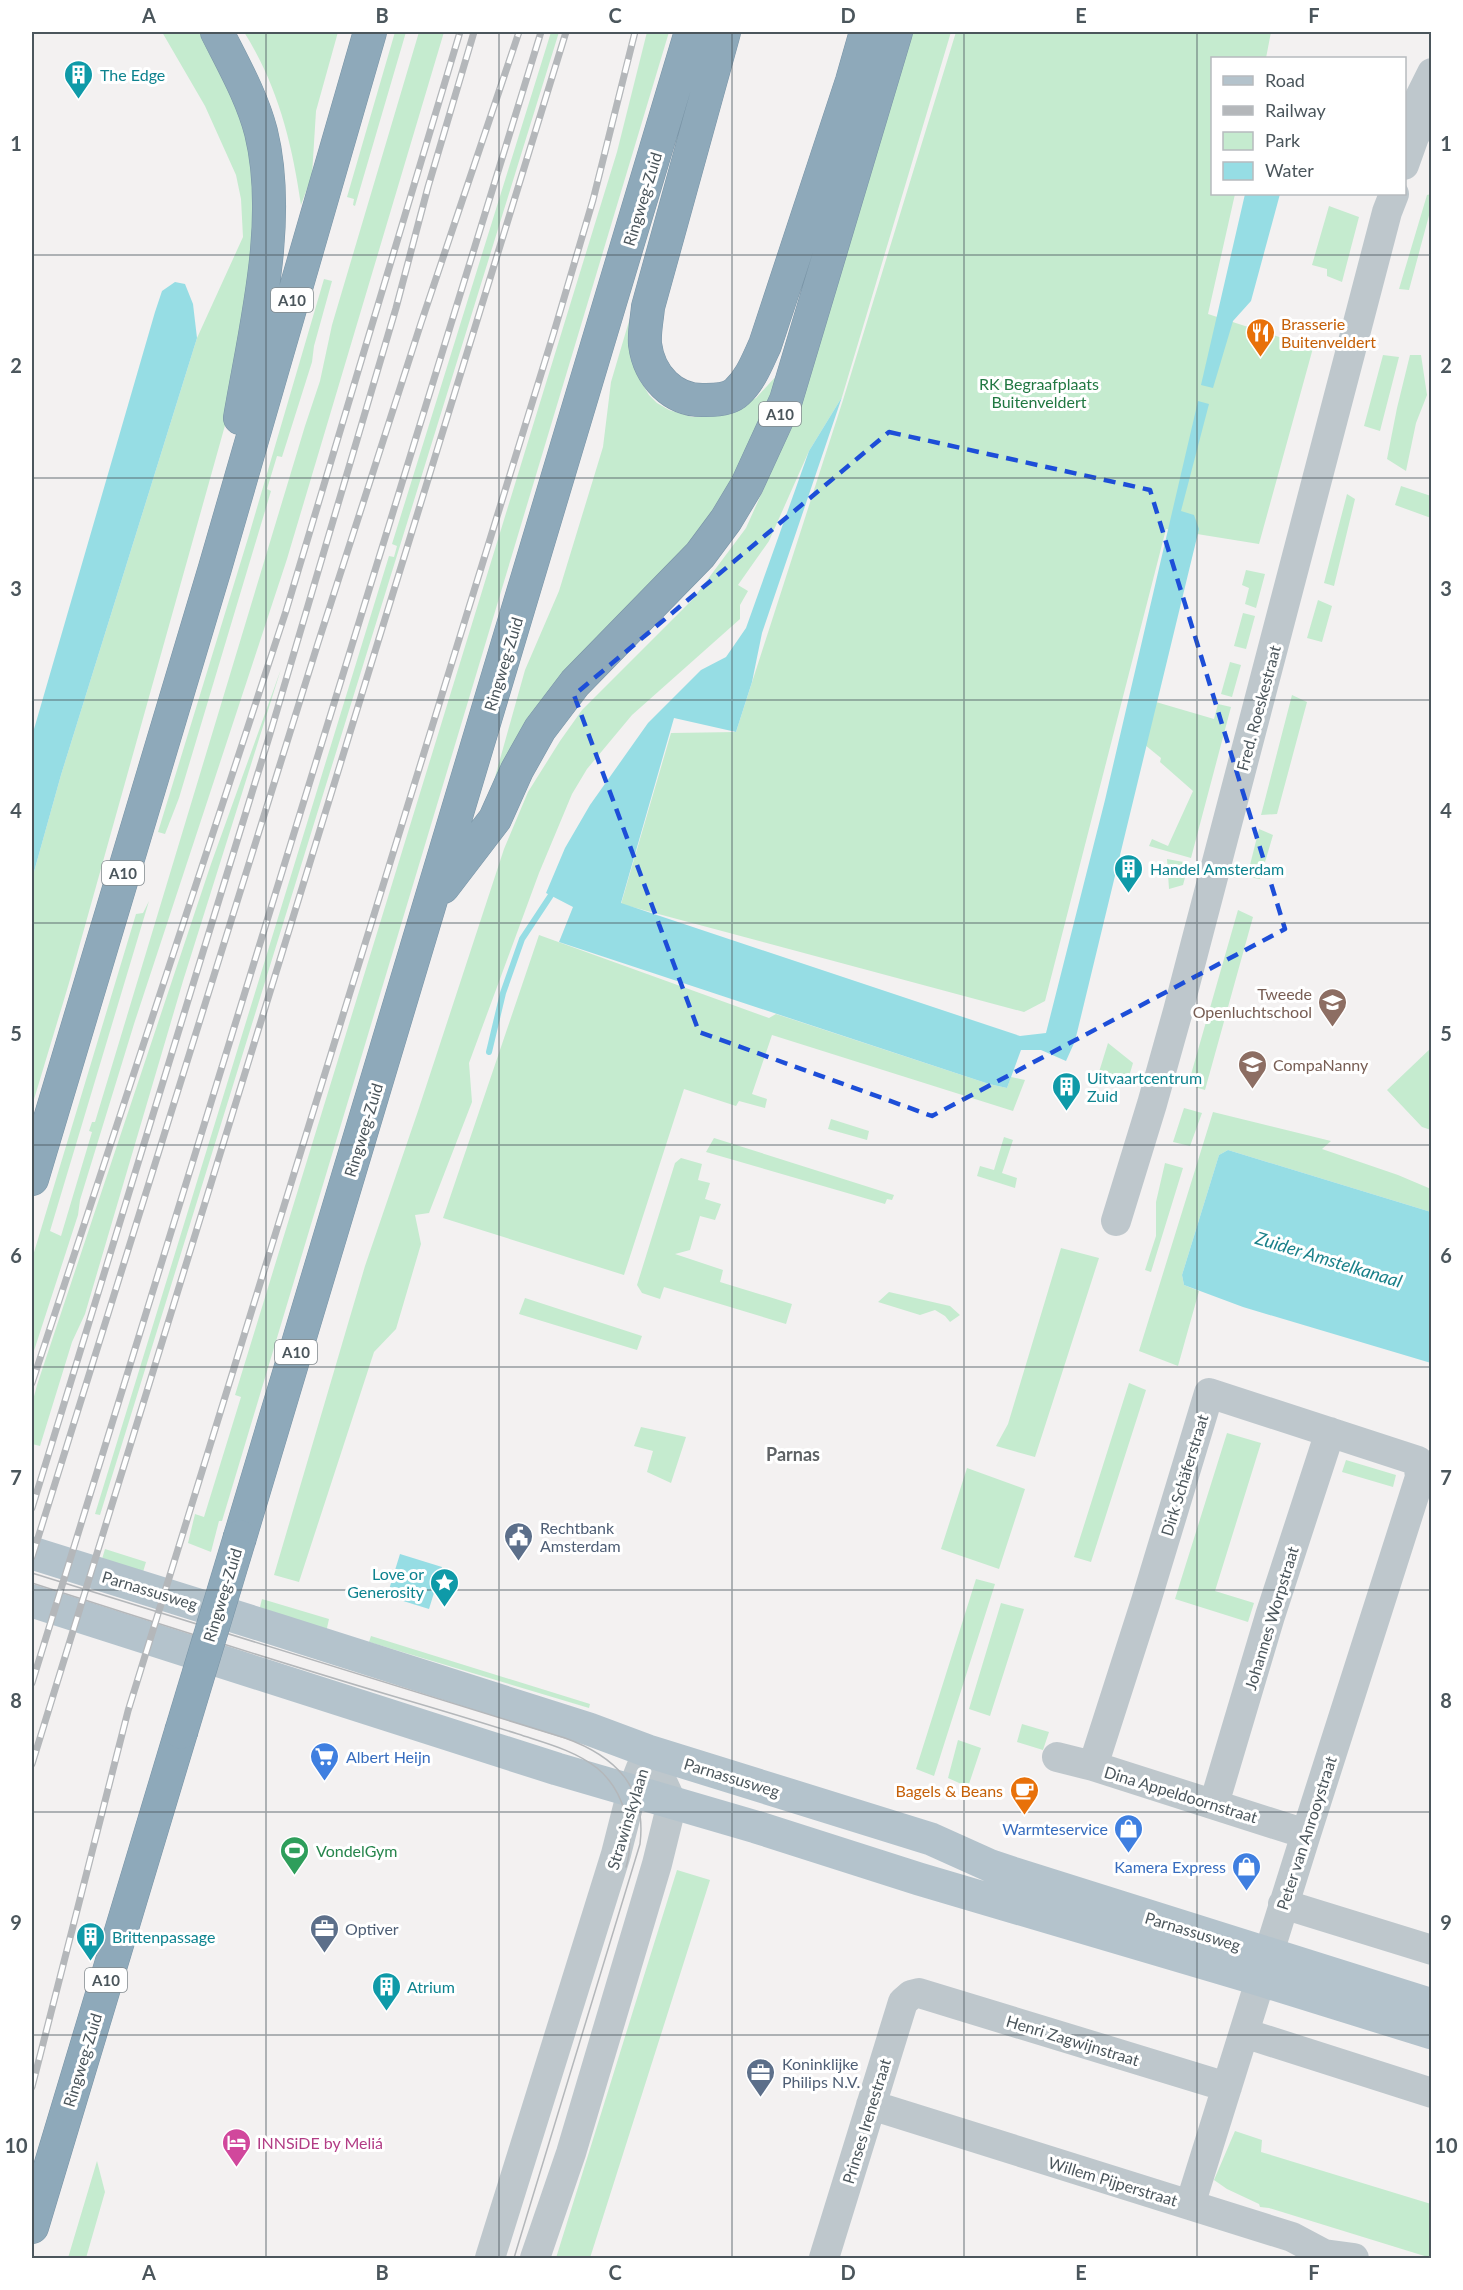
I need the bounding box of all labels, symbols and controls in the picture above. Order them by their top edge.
text: A [141,3,156,27]
text: B [375,3,389,27]
text: C [608,3,622,27]
text: D [840,3,856,27]
text: E [1075,3,1087,27]
text: F [1308,3,1320,27]
legend [1211,57,1406,195]
building icon: The Edge [63,58,95,100]
place label: The Edge [100,65,165,84]
text: Road [1265,69,1305,91]
text: Railway [1265,99,1326,121]
text: Park [1265,129,1301,151]
text: 1 [10,131,22,155]
text: 1 [1440,131,1452,155]
street label: Ringweg-Zuid [619,150,665,248]
text: Water [1265,159,1314,181]
road number: A10 [271,288,313,312]
place label: Brasserie Buitenveldert [1281,314,1376,351]
restaurant icon: Brasserie Buitenveldert [1244,316,1276,358]
text: 2 [10,353,22,377]
text: 2 [1440,353,1452,377]
park label: RK Begraafplaats Buitenveldert [979,374,1099,411]
road number: A10 [759,402,801,426]
text: 3 [10,576,22,600]
text: 3 [1440,576,1452,600]
street label: Ringweg-Zuid [480,615,526,713]
street label: Fred. Roeskestraat [1232,643,1284,773]
text: 4 [10,798,22,822]
text: 4 [1440,798,1452,822]
building icon: Handel Amsterdam [1113,852,1145,894]
place label: Handel Amsterdam [1150,859,1284,878]
road number: A10 [102,861,144,885]
place label: Tweede Openluchtschool [1193,984,1312,1021]
school or university icon: Tweede Openluchtschool [1317,986,1349,1028]
text: 5 [10,1021,22,1045]
text: 5 [1440,1021,1452,1045]
school or university icon: CompaNanny [1236,1048,1268,1090]
place label: CompaNanny [1273,1055,1369,1074]
place label: Uitvaartcentrum Zuid [1087,1068,1202,1105]
building icon: Uitvaartcentrum Zuid [1050,1070,1082,1112]
street label: Ringweg-Zuid [340,1081,386,1179]
water label: Zuider Amstelkanaal [1252,1226,1405,1292]
text: 6 [10,1243,22,1267]
text: 6 [1440,1243,1452,1267]
road number: A10 [275,1340,317,1364]
street label: Dirk Schäferstraat [1156,1412,1212,1538]
district label: Parnas [766,1443,820,1465]
text: 7 [10,1465,22,1489]
text: 7 [1440,1465,1452,1489]
place label: Rechtbank Amsterdam [540,1518,621,1555]
public building icon: Rechtbank Amsterdam [503,1520,535,1562]
street label: Johannes Worpstraat [1240,1544,1302,1692]
street label: Ringweg-Zuid [199,1546,245,1644]
place label: Love or Generosity [347,1564,425,1601]
street label: Parnassusweg [100,1566,200,1614]
place icon: Love or Generosity [429,1566,461,1608]
text: 8 [10,1688,22,1712]
text: 8 [1440,1688,1452,1712]
supermarket icon: Albert Heijn [309,1740,341,1782]
place label: Albert Heijn [346,1747,431,1766]
street label: Parnassusweg [682,1753,782,1801]
street label: Peter van Anrooystraat [1272,1753,1340,1912]
street label: Dina Appeldoornstraat [1102,1762,1260,1826]
street label: Strawinskylaan [603,1766,651,1872]
cafe icon: Bagels & Beans [1008,1774,1040,1816]
place label: Bagels & Beans [895,1781,1003,1800]
shop icon: Warmteservice [1113,1812,1145,1854]
place label: Warmteservice [1002,1819,1108,1838]
sports icon: VondelGym [279,1834,311,1876]
place label: VondelGym [316,1841,397,1860]
shop icon: Kamera Express [1231,1850,1263,1892]
place label: Kamera Express [1114,1857,1226,1876]
street label: Parnassusweg [1143,1907,1243,1955]
text: 9 [10,1910,22,1934]
text: 9 [1440,1910,1452,1934]
office icon: Optiver [308,1912,340,1954]
place label: Optiver [345,1919,399,1938]
building icon: Brittenpassage [75,1920,107,1962]
place label: Brittenpassage [112,1927,215,1946]
road number: A10 [85,1968,127,1992]
building icon: Atrium [370,1970,402,2012]
place label: Atrium [407,1977,455,1996]
street label: Ringweg-Zuid [59,2011,105,2109]
street label: Henri Zagwijnstraat [1004,2011,1142,2069]
place label: Koninklijke Philips N.V. [782,2054,860,2091]
office icon: Koninklijke Philips N.V. [745,2056,777,2098]
street label: Prinses Irenestraat [838,2056,894,2186]
hotel icon: INNSiDE by Meliá [220,2126,252,2168]
text: 10 [4,2133,28,2157]
place label: INNSiDE by Meliá [257,2133,383,2152]
text: 10 [1434,2133,1458,2157]
street label: Willem Pijperstraat [1046,2152,1180,2210]
text: A [141,2260,156,2284]
text: B [375,2260,389,2284]
text: C [608,2260,622,2284]
text: D [840,2260,856,2284]
text: E [1075,2260,1087,2284]
text: F [1308,2260,1320,2284]

